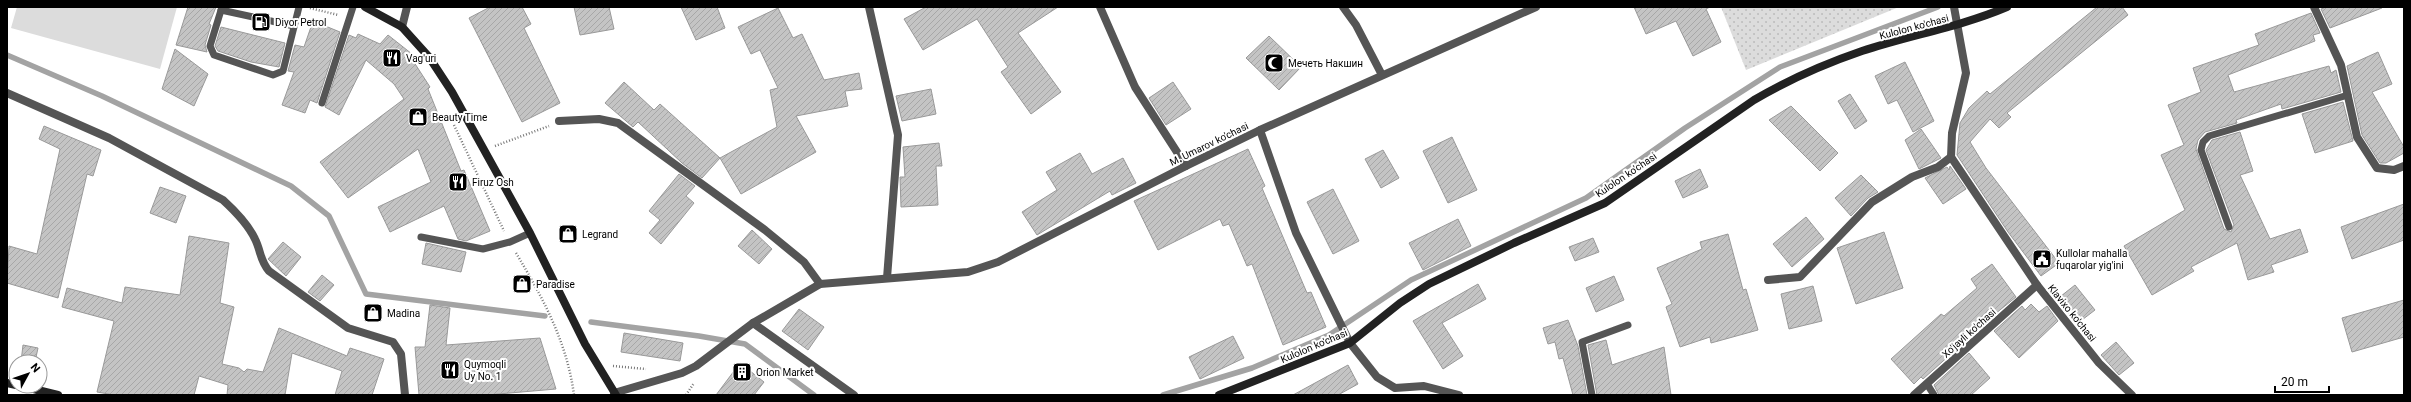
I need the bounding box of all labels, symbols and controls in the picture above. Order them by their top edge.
fuel station icon: Diyor Petrol [250,11,272,33]
street label: Kulolon ko'chasi [1878,12,1950,42]
place label: Diyor Petrol [275,17,326,28]
restaurant icon: Vag'uri [381,47,403,69]
mosque icon: Мечеть Накшин [1263,52,1285,74]
place label: Vag'uri [406,53,436,64]
place label: Мечеть Накшин [1288,58,1363,69]
shop icon: Beauty Time [407,106,429,128]
place label: Beauty Time [432,112,487,123]
street label: M. Umarov ko'chasi [1168,120,1250,168]
street label: Kulolon ko'chasi [1593,151,1659,199]
restaurant icon: Firuz Osh [447,171,469,193]
place label: Firuz Osh [472,177,514,188]
shop icon: Legrand [557,223,579,245]
place label: Legrand [582,229,618,240]
public building icon: Kullolar mahalla fuqarolar yig'ini [2031,248,2053,270]
place label: Kullolar mahalla fuqarolar yig'ini [2056,248,2127,271]
shop icon: Paradise [511,273,533,295]
place label: Paradise [536,279,575,290]
street label: Klavixo ko'chasi [2046,282,2098,344]
shop icon: Madina [362,302,384,324]
street label: Xo'jayli ko'chasi [1940,306,1998,360]
place label: Madina [387,308,420,319]
street label: Kulolon ko'chasi [1279,327,1349,365]
north arrow [8,354,48,394]
restaurant icon: Quymoqli Uy No. 1 [439,359,461,381]
place label: Quymoqli Uy No. 1 [464,359,506,382]
text: N [28,361,43,375]
building icon: Orion Market [731,361,753,383]
place label: Orion Market [756,367,814,378]
scale bar [2275,368,2329,394]
text: 20 m [2281,375,2308,389]

